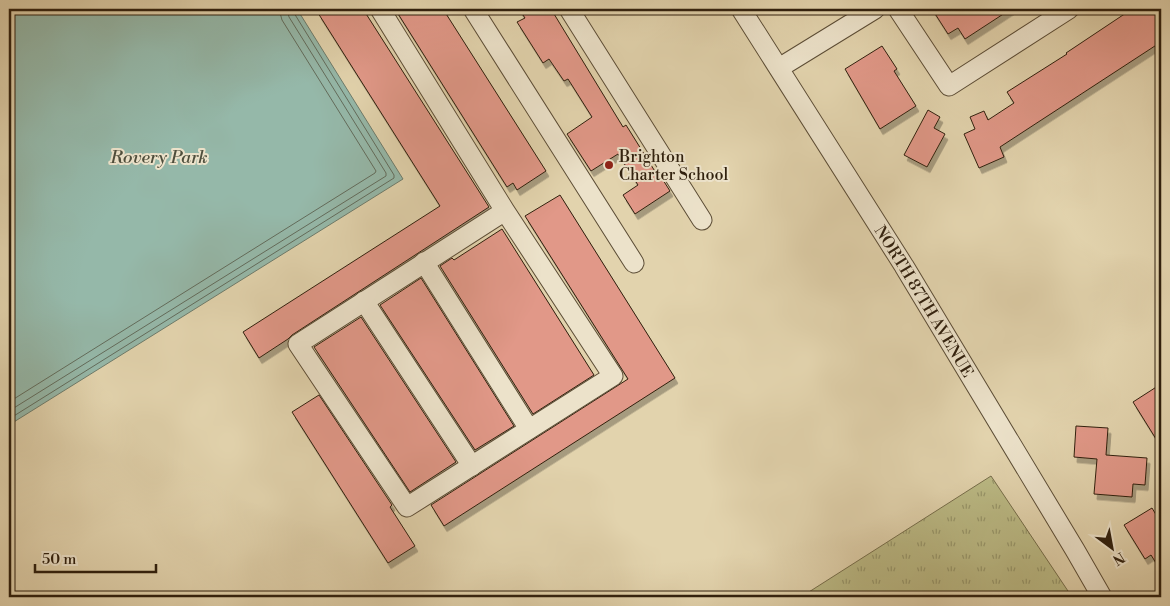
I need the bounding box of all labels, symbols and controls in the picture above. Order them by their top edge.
water label: Rovery Park [109,146,208,169]
place label: Brighton Charter School [618,147,728,185]
marker: Brighton Charter School [603,159,615,171]
street label: NORTH 87TH AVENUE [870,222,978,381]
north arrow [1088,524,1138,574]
scale bar [35,541,156,573]
text: N [1109,548,1128,569]
text: 50 m [42,550,76,569]

